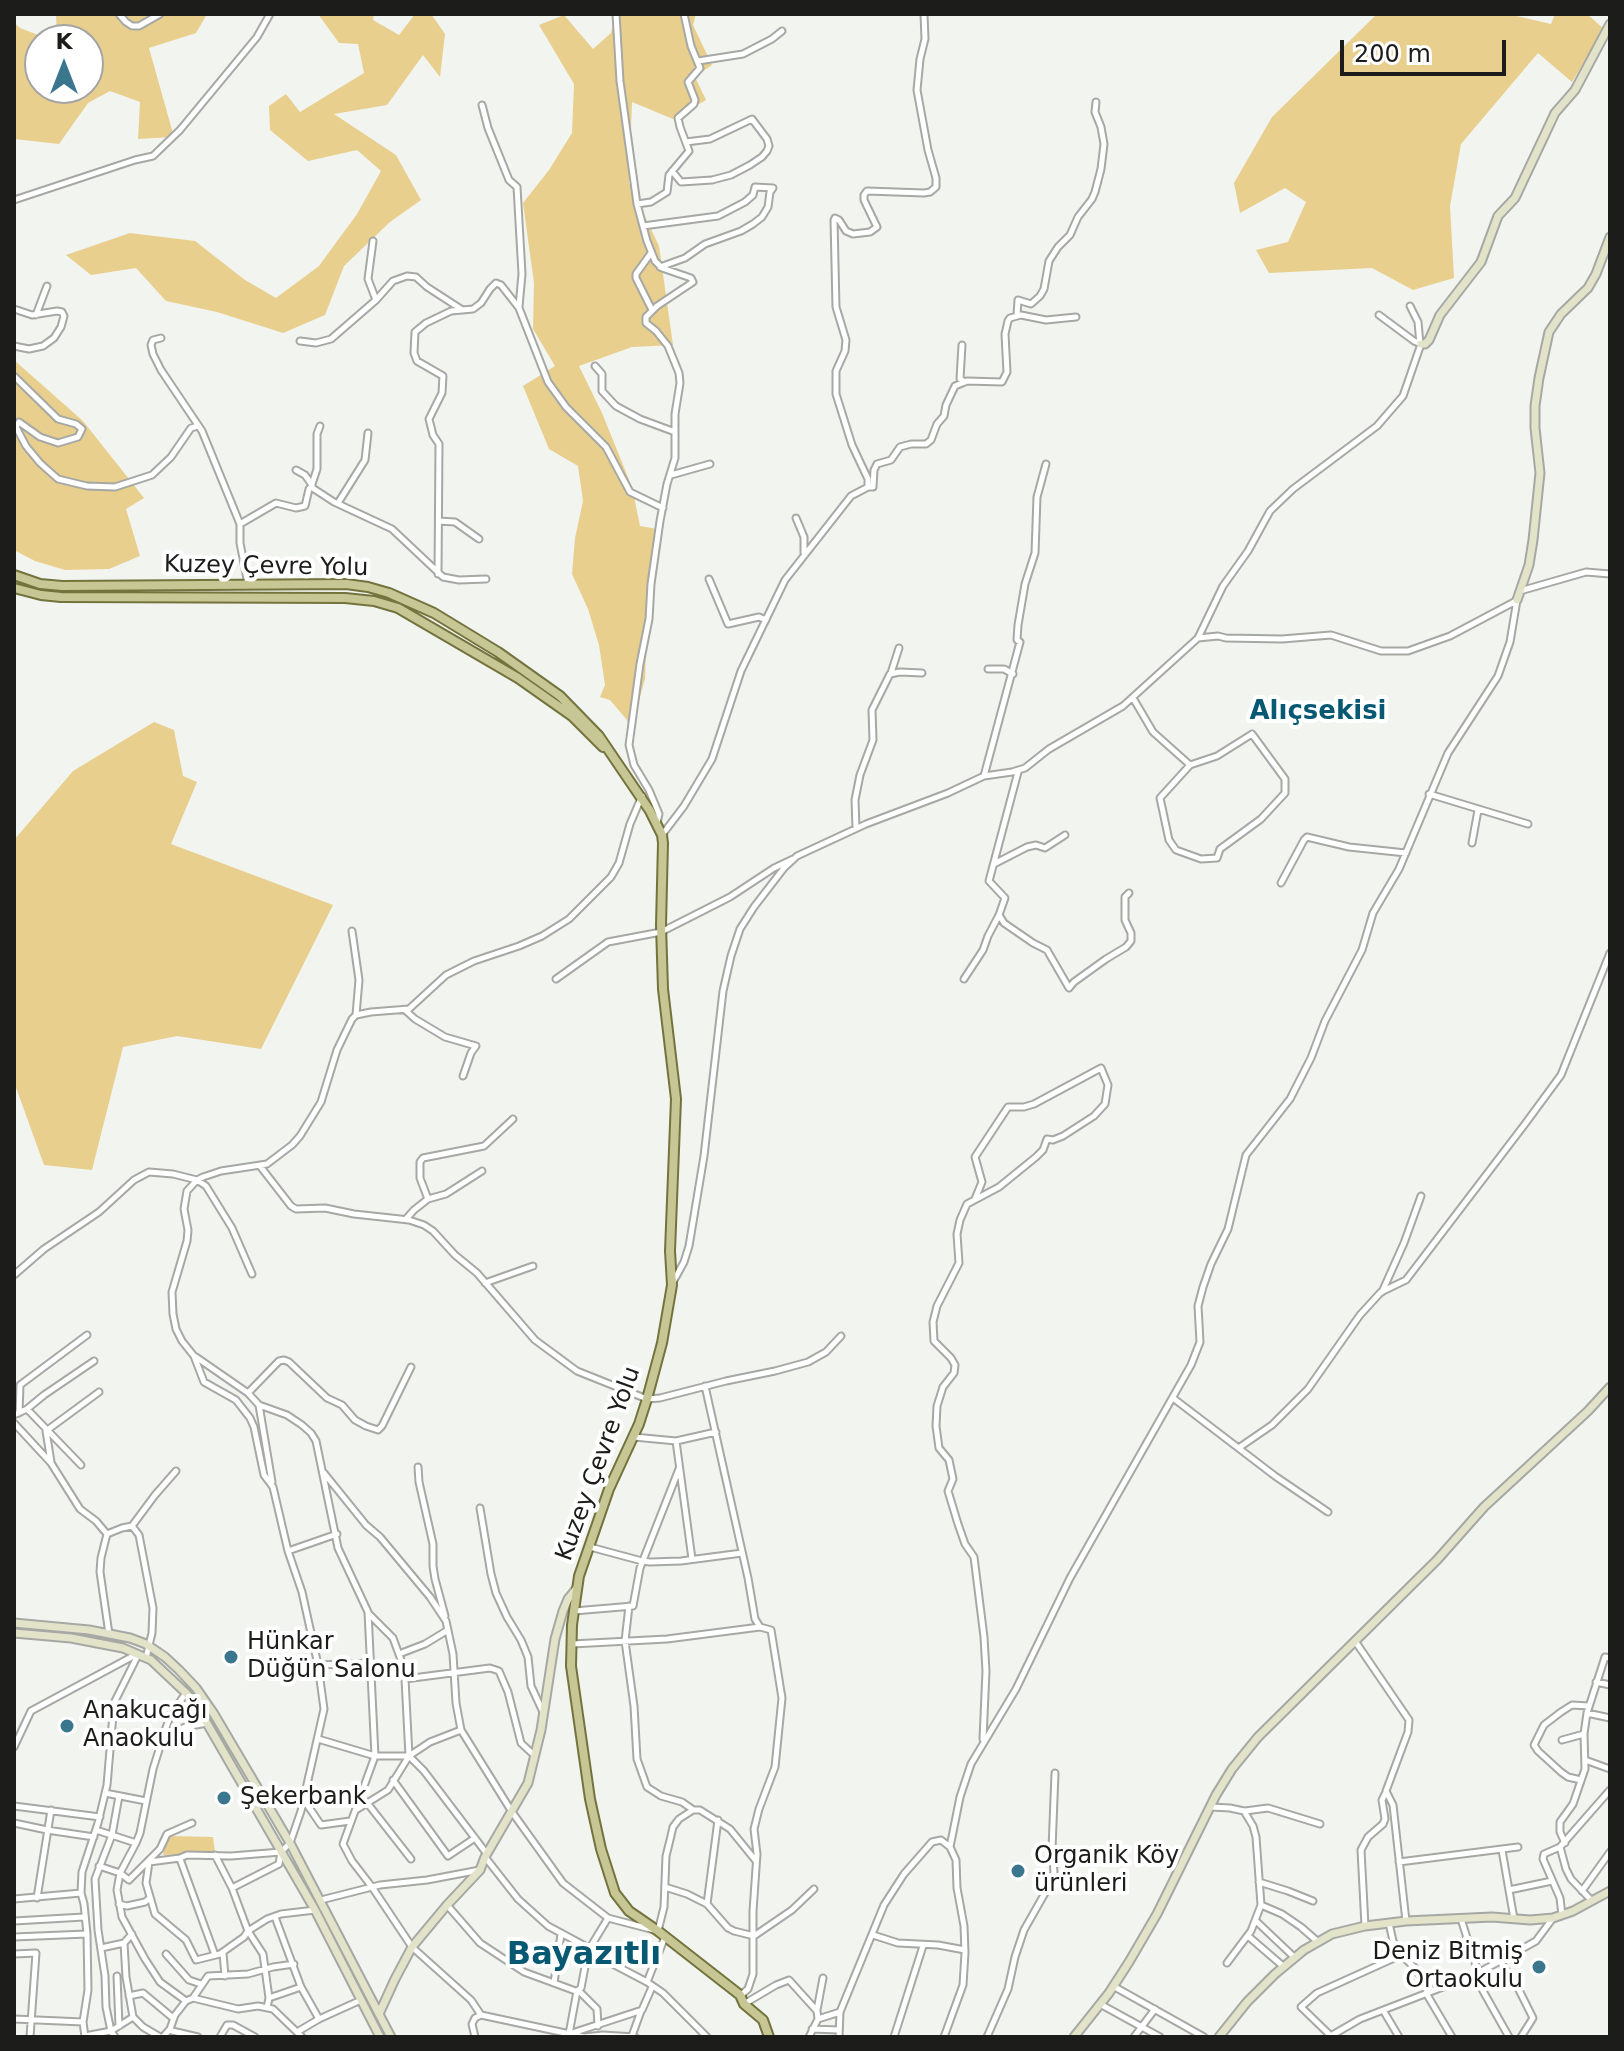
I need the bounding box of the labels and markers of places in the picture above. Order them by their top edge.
place label: Hünkar Düğün Salonu [247,1629,416,1685]
marker: Hünkar Düğün Salonu [222,1648,240,1666]
place label: Anakucağı Anaokulu [83,1698,208,1754]
marker: Anakucağı Anaokulu [58,1717,76,1735]
place label: Şekerbank [240,1784,367,1812]
marker: Şekerbank [215,1789,233,1807]
place label: Organik Köy ürünleri [1034,1843,1179,1899]
marker: Organik Köy ürünleri [1009,1862,1027,1880]
place label: Deniz Bitmiş Ortaokulu [1373,1939,1523,1995]
marker: Deniz Bitmiş Ortaokulu [1530,1958,1548,1976]

